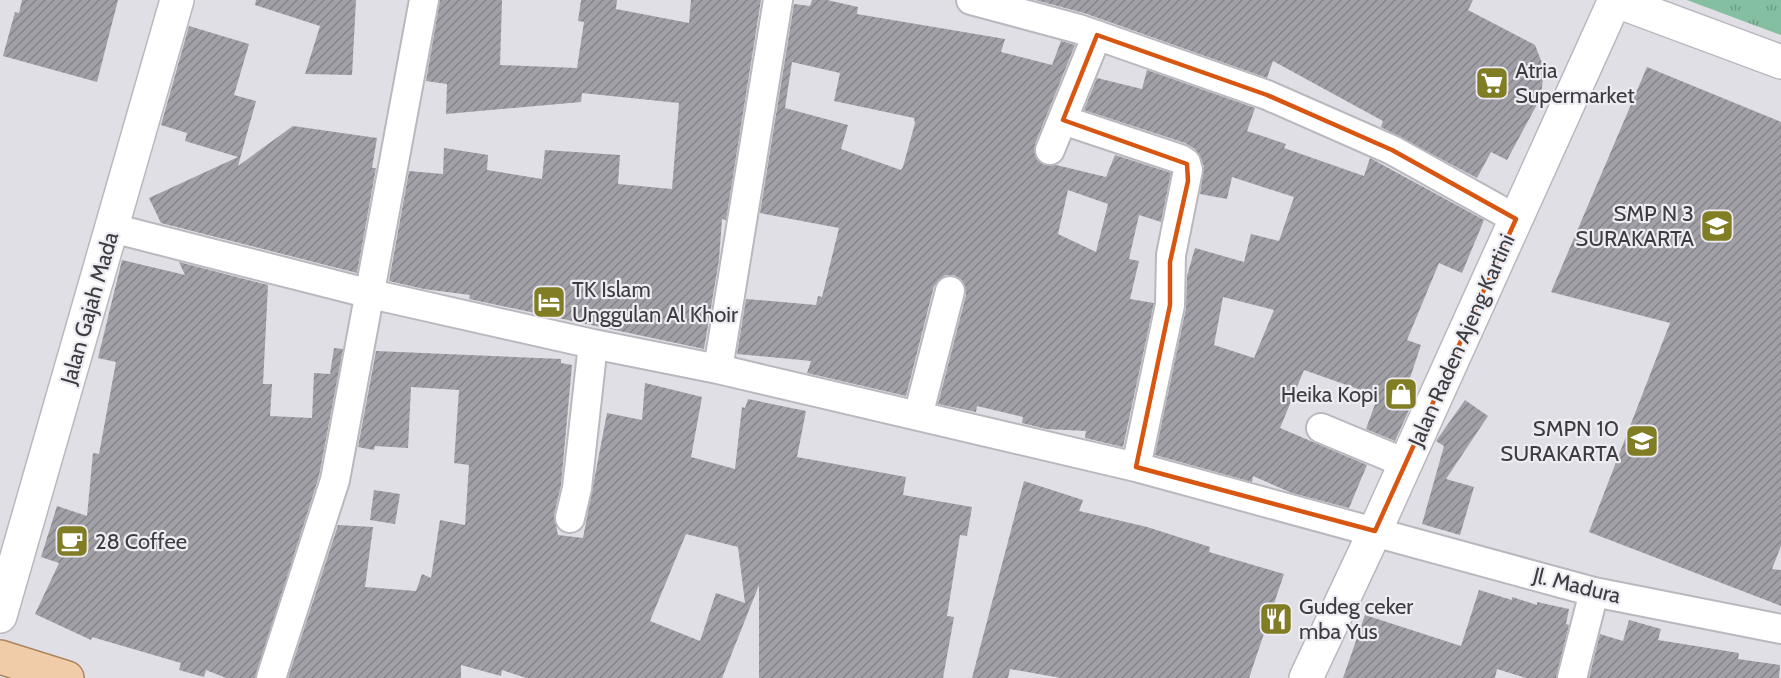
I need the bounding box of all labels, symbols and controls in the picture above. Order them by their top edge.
place label: Atria Supermarket [1515,57,1635,109]
supermarket icon: Atria Supermarket [1474,65,1510,101]
place label: SMP N 3 SURAKARTA [1575,200,1694,252]
school or university icon: SMP N 3 SURAKARTA [1699,208,1735,244]
street label: Jalan Gajah Mada [55,228,124,388]
street label: Jalan Raden Ajeng Kartini [1402,230,1521,452]
place label: TK Islam Unggulan Al Khoir [572,276,738,328]
hotel icon: TK Islam Unggulan Al Khoir [531,284,567,320]
shop icon: Heika Kopi [1383,376,1419,412]
place label: Heika Kopi [1281,381,1378,408]
place label: SMPN 10 SURAKARTA [1500,415,1619,467]
school or university icon: SMPN 10 SURAKARTA [1624,423,1660,459]
cafe icon: 28 Coffee [54,523,90,559]
place label: 28 Coffee [95,528,187,555]
street label: Jl. Madura [1529,561,1624,610]
place label: Gudeg ceker mba Yus [1299,593,1413,645]
restaurant icon: Gudeg ceker mba Yus [1258,601,1294,637]

